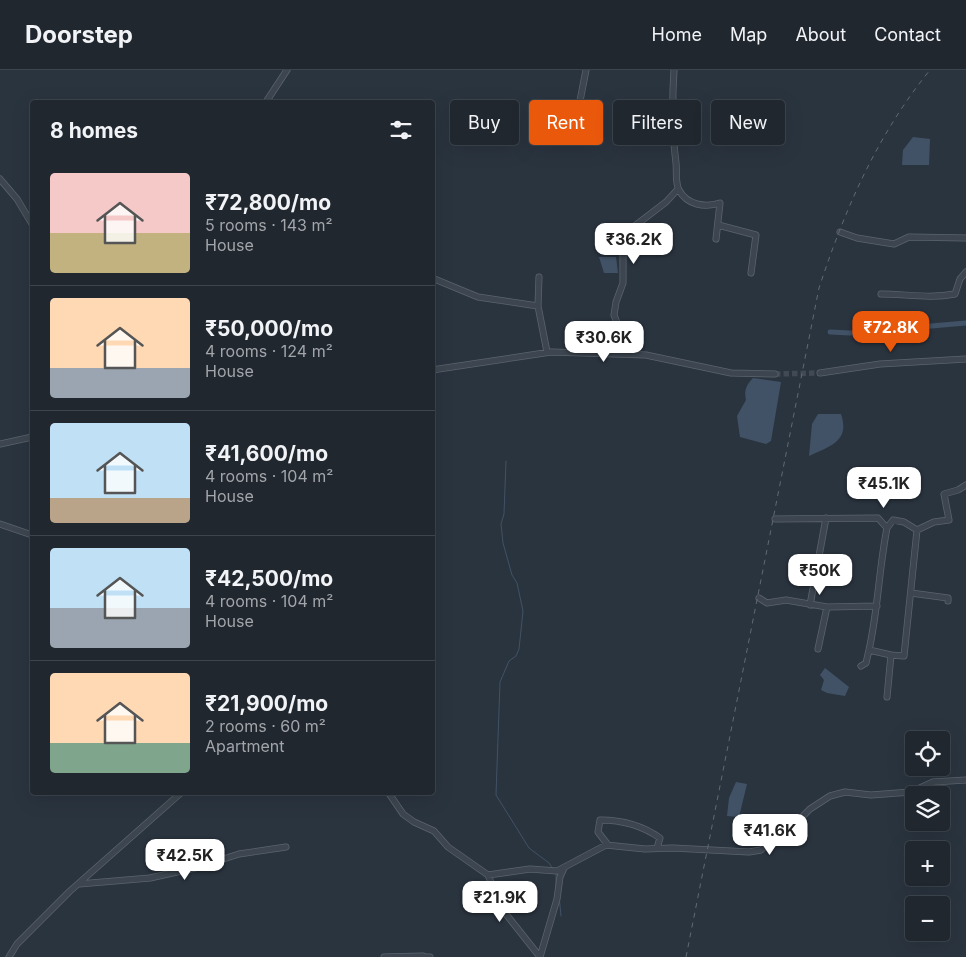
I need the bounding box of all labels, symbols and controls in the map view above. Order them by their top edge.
text: Doorstep [25,20,133,49]
text: Home [652,24,702,45]
text: Map [730,24,767,45]
text: About [795,24,846,45]
text: Contact [874,24,941,45]
chip: Buy [450,100,519,145]
chip: Rent [529,100,603,145]
chip: Filters [613,100,701,145]
chip: New [711,100,785,145]
icon: filters [387,116,415,144]
text: 8 homes [50,118,138,143]
text: ₹72,800/mo [205,190,331,215]
icon: home [90,193,150,253]
text: 5 rooms · 143 m² [205,215,333,235]
pin: ₹36.2K [593,222,675,265]
text: ₹36.2K [606,229,662,249]
text: House [205,235,254,255]
pin: ₹72.8K [850,310,932,353]
text: ₹50,000/mo [205,316,333,341]
text: ₹72.8K [863,317,919,337]
icon: home [90,318,150,378]
pin: ₹30.6K [563,320,645,363]
text: ₹30.6K [576,327,632,347]
text: 4 rooms · 124 m² [205,341,333,361]
text: House [205,361,254,381]
text: ₹41,600/mo [205,441,328,466]
icon: home [90,443,150,503]
text: 4 rooms · 104 m² [205,466,333,486]
pin: ₹45.1K [843,466,925,509]
text: ₹45.1K [858,473,910,493]
text: House [205,486,254,506]
pin: ₹50K [790,554,850,596]
text: ₹50K [799,560,841,580]
text: ₹42,500/mo [205,566,333,591]
icon: home [90,568,150,628]
text: 4 rooms · 104 m² [205,591,333,611]
text: House [205,611,254,631]
text: ₹21,900/mo [205,691,328,716]
icon: home [90,693,150,753]
text: 2 rooms · 60 m² [205,716,326,736]
map controls [905,731,950,941]
button: locate [905,731,950,776]
text: Apartment [205,736,285,756]
button: layers [905,786,950,831]
pin: ₹41.6K [729,814,811,856]
text: ₹41.6K [743,820,797,840]
pin: ₹42.5K [144,838,226,881]
button: + [905,841,950,886]
text: ₹42.5K [156,845,214,865]
pin: ₹21.9K [459,880,541,923]
text: ₹21.9K [473,887,527,907]
button: − [905,896,950,941]

